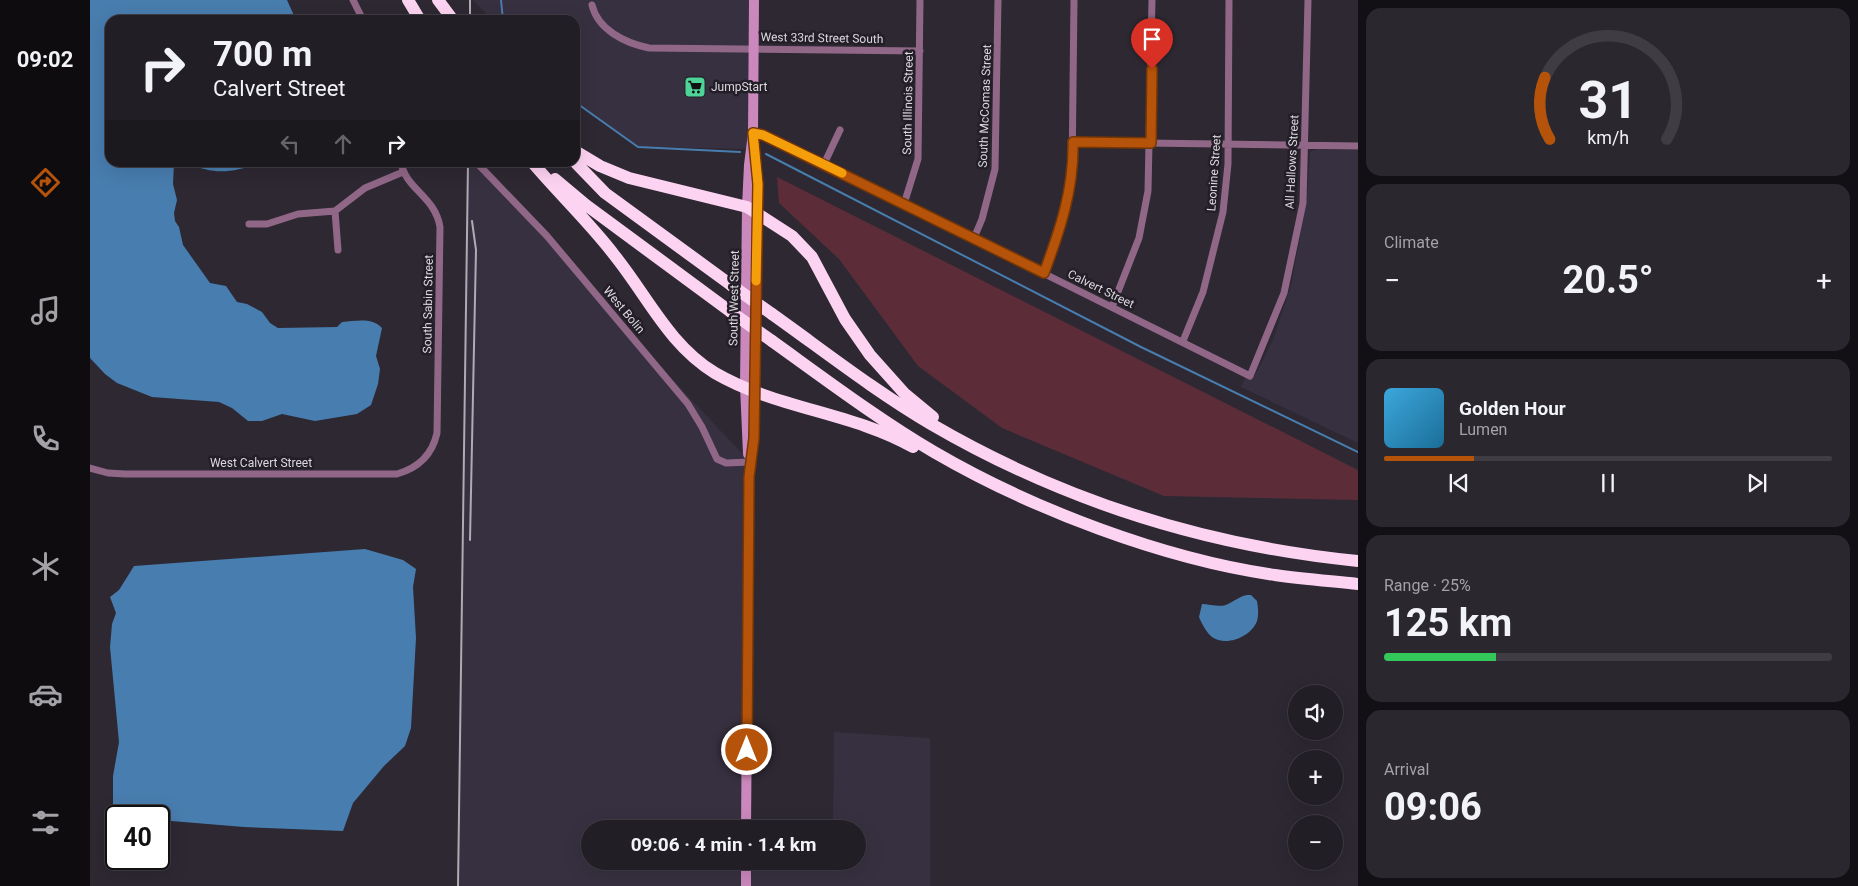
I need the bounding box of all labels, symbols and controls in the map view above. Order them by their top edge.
pin [1131,18,1173,69]
icon: arrive [1138,25,1166,53]
street label: West 33rd Street South [760,30,884,46]
text: 700 m [213,34,312,75]
icon: right [130,35,195,100]
street label: South McComas Street [976,44,994,168]
text: 09:02 [17,47,73,72]
street label: South Illinois Street [900,51,916,155]
text: 31 [1578,70,1638,131]
supermarket icon: JumpStart [683,75,707,99]
text: Calvert Street [213,76,346,101]
place label: JumpStart [711,80,767,94]
street label: All Hallows Street [1283,115,1301,209]
text: km/h [1587,127,1629,148]
icon: left [276,130,304,158]
icon: ahead [329,130,357,158]
icon: right [382,130,410,158]
street label: Leonine Street [1204,134,1224,212]
icon: directions [28,165,63,200]
text: Climate [1384,233,1439,252]
street label: South West Street [726,250,742,346]
street label: South Sabin Street [420,254,436,353]
text: 20.5° [1562,258,1654,302]
text: − [1384,264,1400,297]
text: + [1816,264,1832,297]
street label: Calvert Street [1065,267,1137,311]
street label: West Bolin [600,284,648,336]
icon: music [28,293,63,328]
text: Golden Hour [1459,397,1566,420]
text: Lumen [1459,420,1507,439]
icon: phone [28,421,63,456]
street label: West Calvert Street [210,456,312,470]
icon: previous [1445,469,1473,497]
icon: pause [1594,469,1622,497]
icon: next [1743,469,1771,497]
icon: climate [28,549,63,584]
text: Range · 25% [1384,576,1471,595]
text: 125 km [1384,601,1512,645]
icon: car [28,677,63,712]
map controls [1288,685,1343,870]
button: sound [1288,685,1343,740]
position arrow [720,723,772,775]
button: + [1288,750,1343,805]
text: Arrival [1384,760,1429,779]
text: 09:06 [1384,785,1482,829]
icon: filters [28,805,63,840]
speed limit sign: 40 [105,805,170,870]
button: − [1288,815,1343,870]
text: 09:06 · 4 min · 1.4 km [631,833,816,856]

